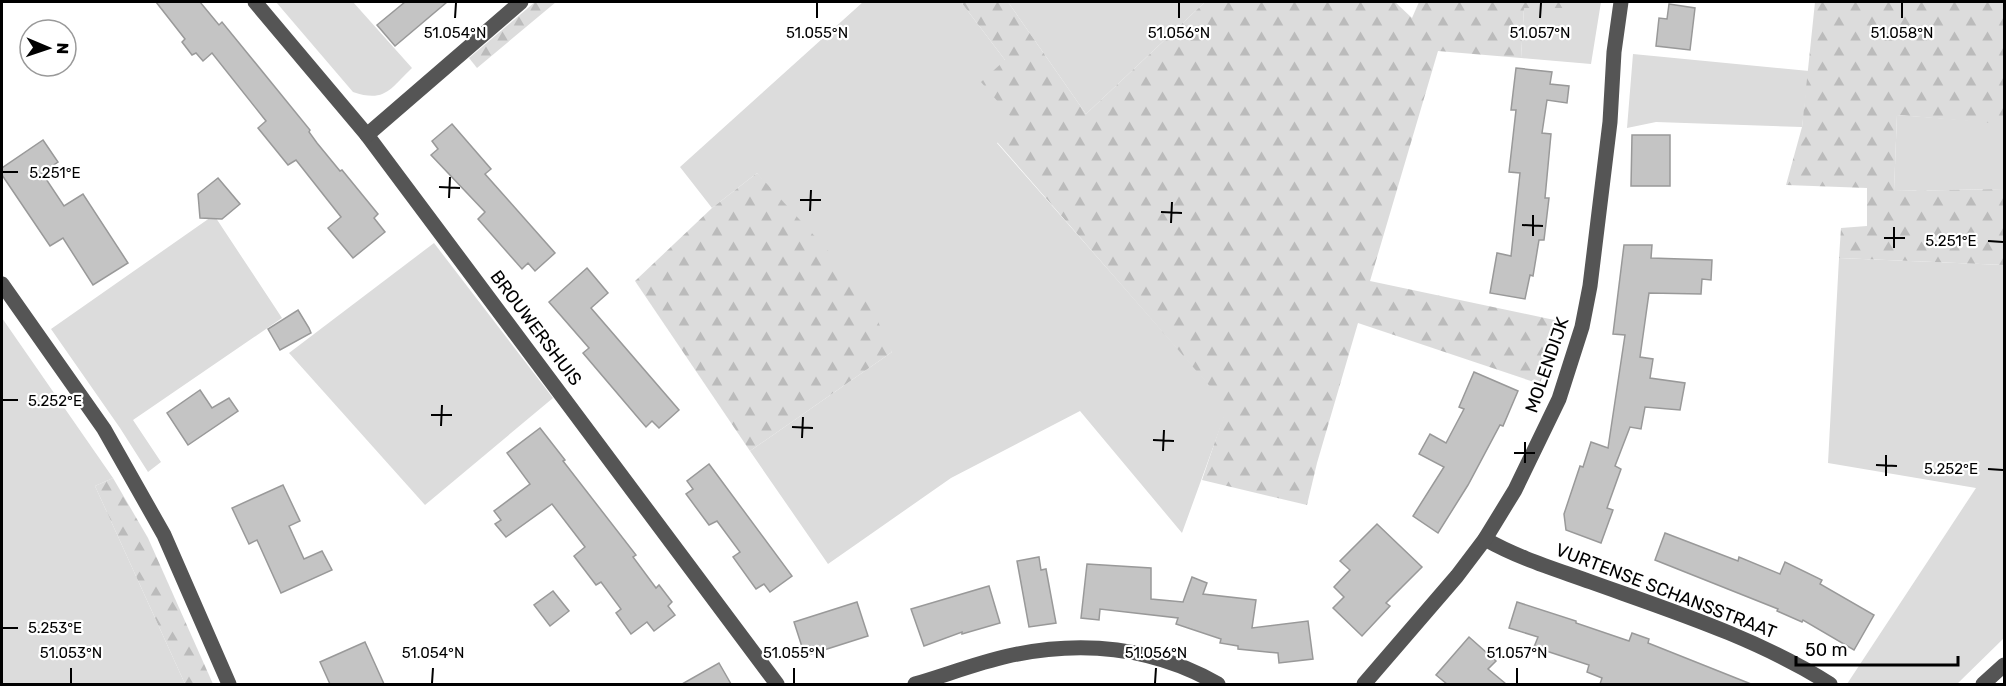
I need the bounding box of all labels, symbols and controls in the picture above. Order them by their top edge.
north arrow [18,18,78,78]
text: 51.054°N [424,24,486,42]
text: 51.055°N [786,24,848,42]
text: 51.056°N [1148,24,1210,42]
text: 51.057°N [1509,24,1571,42]
text: 51.058°N [1871,24,1933,42]
text: N [53,42,72,55]
text: 5.251°E [29,164,81,182]
text: 5.251°E [1925,232,1977,250]
street label: BROUWERSHUIS [486,266,586,390]
street label: MOLENDIJK [1520,314,1574,416]
text: 5.252°E [28,392,82,410]
text: 5.252°E [1924,460,1978,478]
street label: VURTENSE SCHANSSTRAAT [1553,539,1779,643]
text: 5.253°E [28,619,82,637]
scale bar [1796,629,1958,667]
text: 50 m [1805,639,1848,661]
text: 51.053°N [40,644,102,662]
text: 51.054°N [402,644,464,662]
text: 51.055°N [763,644,825,662]
text: 51.056°N [1125,644,1187,662]
text: 51.057°N [1486,644,1548,662]

